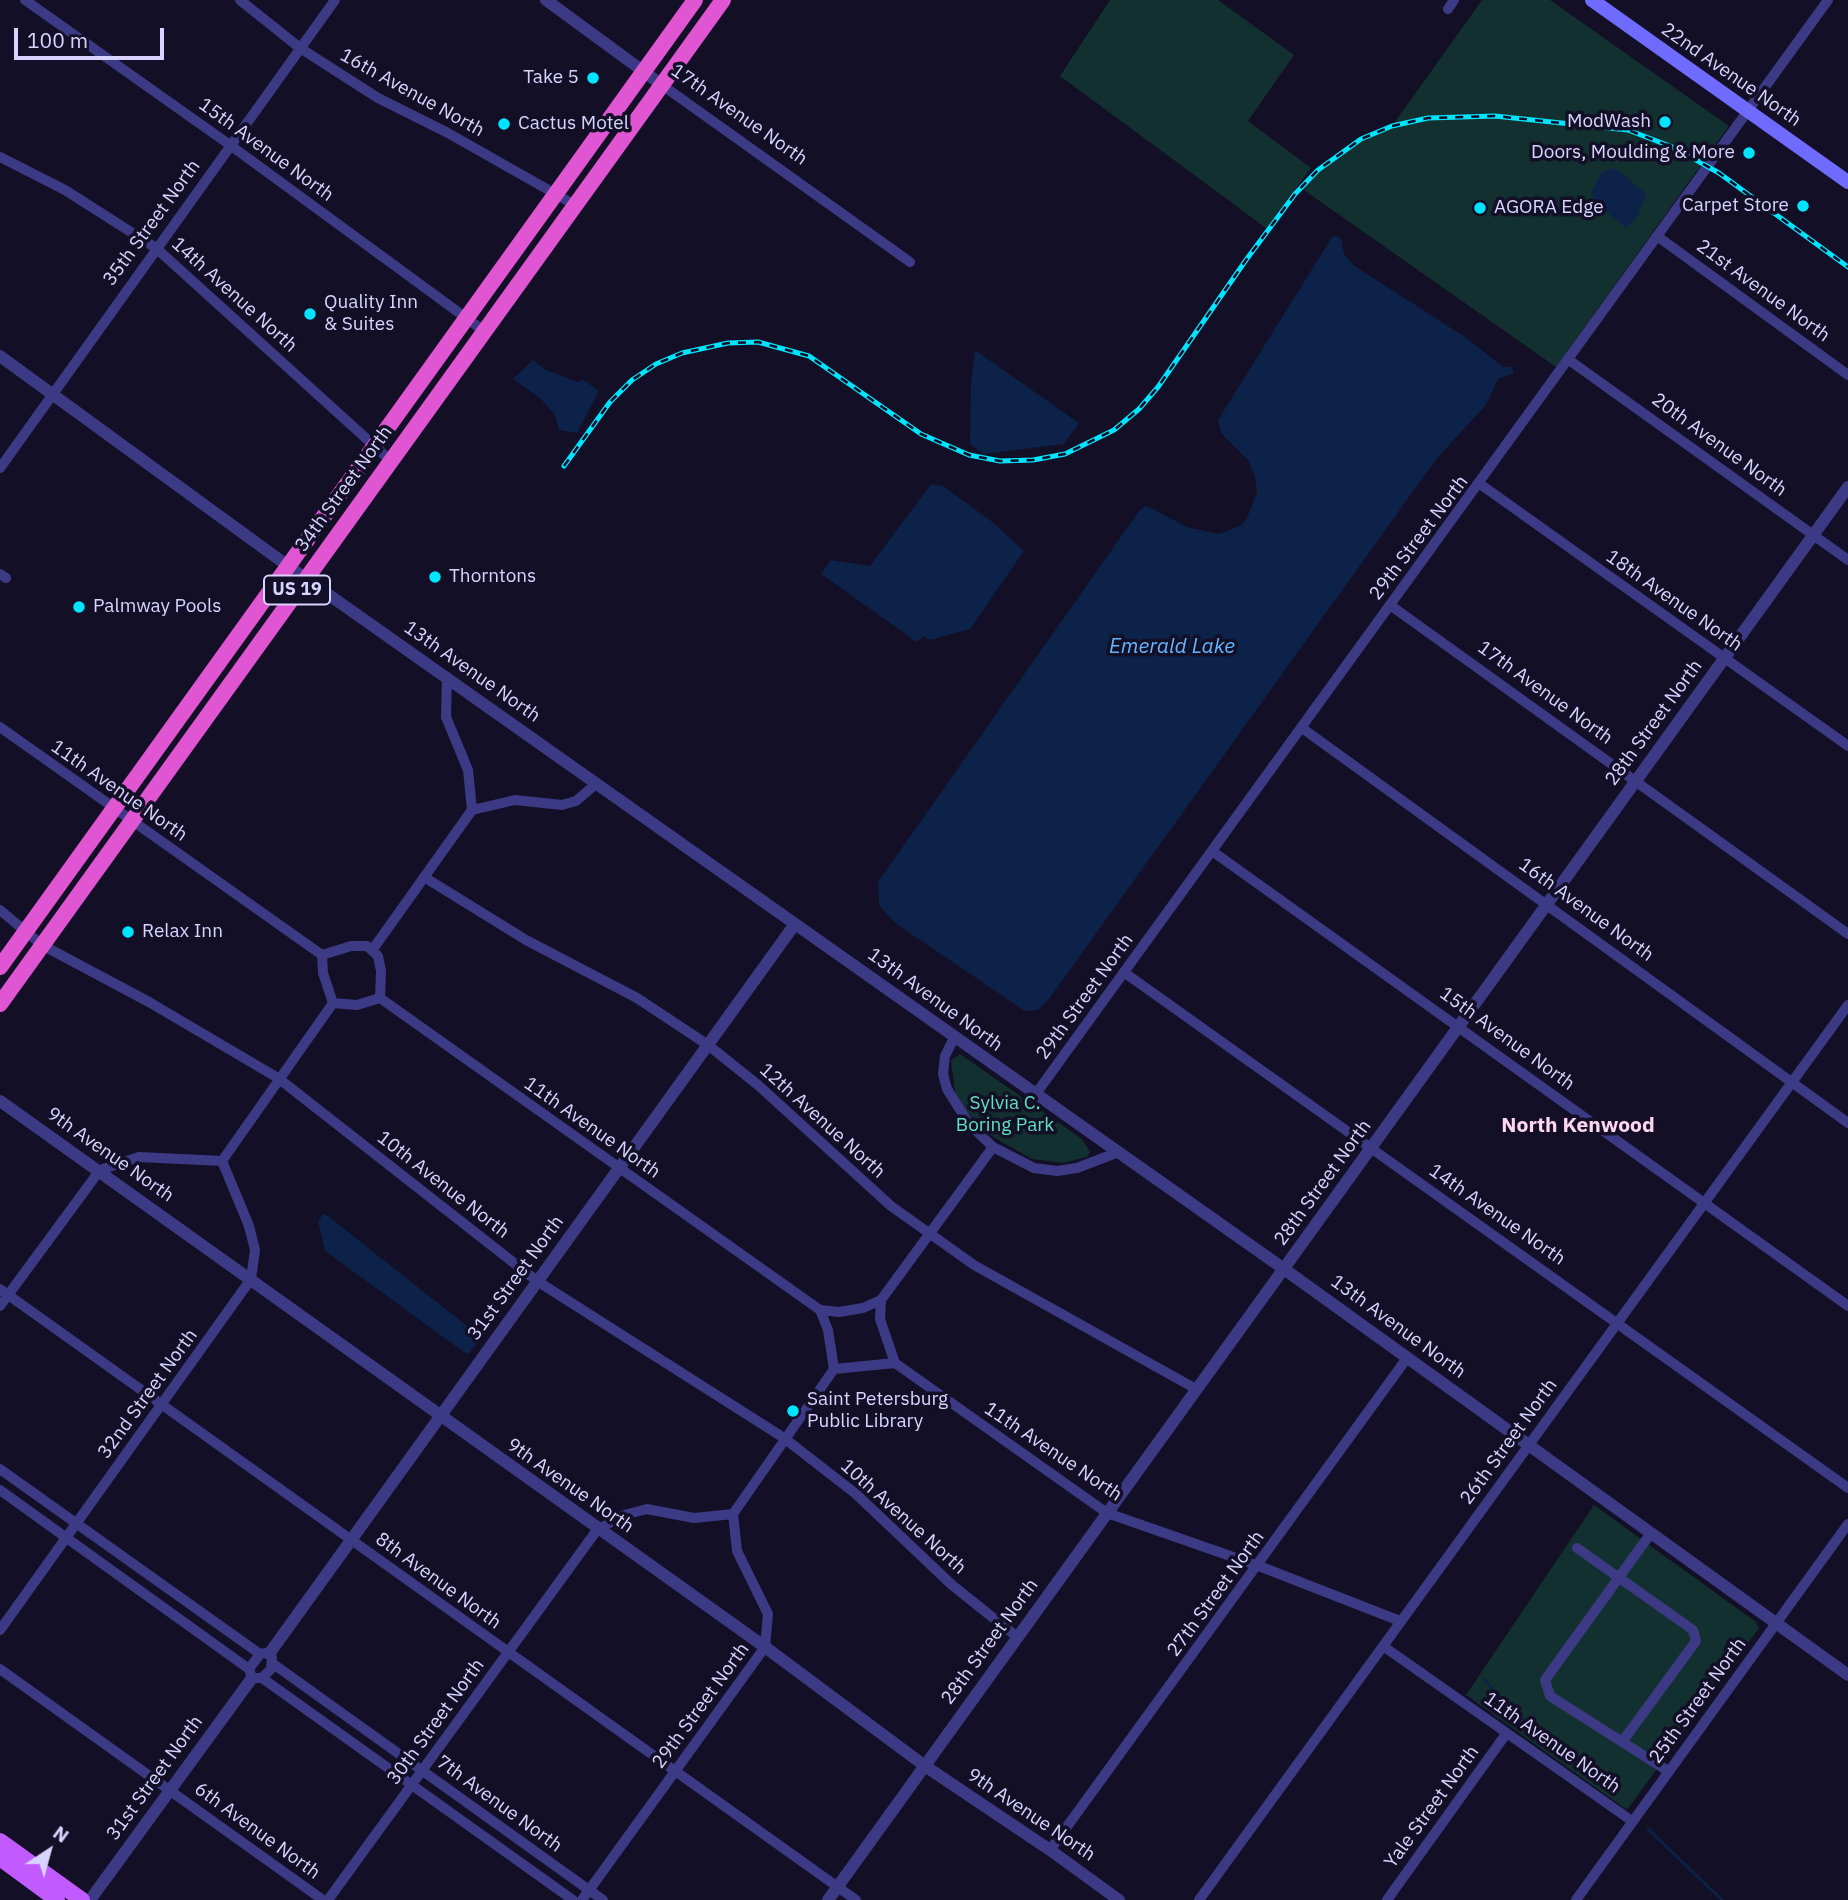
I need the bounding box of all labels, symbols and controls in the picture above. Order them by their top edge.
scale bar [18,14,168,58]
street label: 22nd Avenue North [1657,18,1805,132]
text: 100 m [27,26,88,54]
street label: 16th Avenue North [336,44,488,142]
street label: 17th Avenue North [666,59,812,171]
place label: Take 5 [523,67,579,89]
marker: Take 5 [585,70,601,86]
street label: 15th Avenue North [194,93,338,207]
place label: ModWash [1567,111,1651,133]
place label: Cactus Motel [518,113,629,135]
marker: ModWash [1657,114,1673,130]
marker: Cactus Motel [496,116,512,132]
place label: Doors, Moulding & More [1531,142,1735,164]
marker: Doors, Moulding & More [1741,145,1757,161]
street label: 35th Street North [99,156,205,290]
place label: Carpet Store [1682,195,1789,217]
place label: AGORA Edge [1494,197,1604,219]
marker: Carpet Store [1795,198,1811,214]
marker: AGORA Edge [1472,200,1488,216]
street label: 14th Avenue North [166,233,302,357]
street label: 21st Avenue North [1692,235,1834,347]
place label: Quality Inn & Suites [324,292,418,336]
marker: Quality Inn & Suites [302,306,318,322]
street label: 20th Avenue North [1647,388,1791,502]
street label: 34th Street North [291,422,397,556]
street label: 29th Street North [1365,471,1473,605]
street label: 18th Avenue North [1601,545,1747,657]
place label: Thorntons [449,566,536,588]
marker: Thorntons [427,569,443,585]
road number: US 19 [264,576,330,604]
place label: Palmway Pools [93,596,221,618]
marker: Palmway Pools [71,599,87,615]
street label: 13th Avenue North [399,616,545,728]
water label: Emerald Lake [1109,634,1235,660]
street label: 17th Avenue North [1473,636,1617,750]
street label: 28th Street North [1601,656,1707,790]
street label: 11th Avenue North [46,735,192,847]
street label: 16th Avenue North [1514,853,1658,967]
place label: Relax Inn [142,921,223,943]
marker: Relax Inn [120,924,136,940]
street label: 29th Street North [1032,930,1138,1064]
street label: 13th Avenue North [863,943,1007,1057]
street label: 15th Avenue North [1435,982,1579,1096]
street label: 12th Avenue North [754,1059,890,1183]
street label: 11th Avenue North [519,1072,665,1184]
park label: Sylvia C. Boring Park [956,1093,1054,1137]
street label: 9th Avenue North [42,1103,178,1207]
district label: North Kenwood [1501,1113,1655,1139]
street label: 28th Street North [1270,1116,1376,1250]
street label: 10th Avenue North [372,1126,514,1244]
street label: 14th Avenue North [1424,1159,1570,1271]
street label: 31st Street North [463,1211,569,1345]
street label: 13th Avenue North [1326,1270,1470,1384]
street label: 32nd Street North [93,1325,203,1463]
street label: 26th Street North [1456,1375,1562,1509]
place label: Saint Petersburg Public Library [807,1389,948,1433]
street label: 11th Avenue North [980,1397,1126,1507]
marker: Saint Petersburg Public Library [785,1403,801,1419]
street label: 9th Avenue North [502,1434,638,1538]
street label: 10th Avenue North [835,1455,971,1579]
street label: 27th Street North [1163,1527,1269,1661]
street label: 8th Avenue North [371,1528,505,1634]
street label: 28th Street North [937,1575,1043,1709]
street label: 25th Street North [1645,1634,1751,1768]
street label: 29th Street North [648,1639,754,1773]
street label: 30th Street North [383,1655,489,1789]
street label: 11th Avenue North [1479,1687,1625,1799]
street label: 31st Street North [102,1711,208,1845]
street label: Yale Street North [1380,1741,1484,1873]
street label: 7th Avenue North [432,1751,566,1857]
street label: 9th Avenue North [963,1764,1099,1866]
street label: 6th Avenue North [190,1778,324,1884]
north arrow [14,1816,84,1886]
text: N [49,1820,74,1848]

